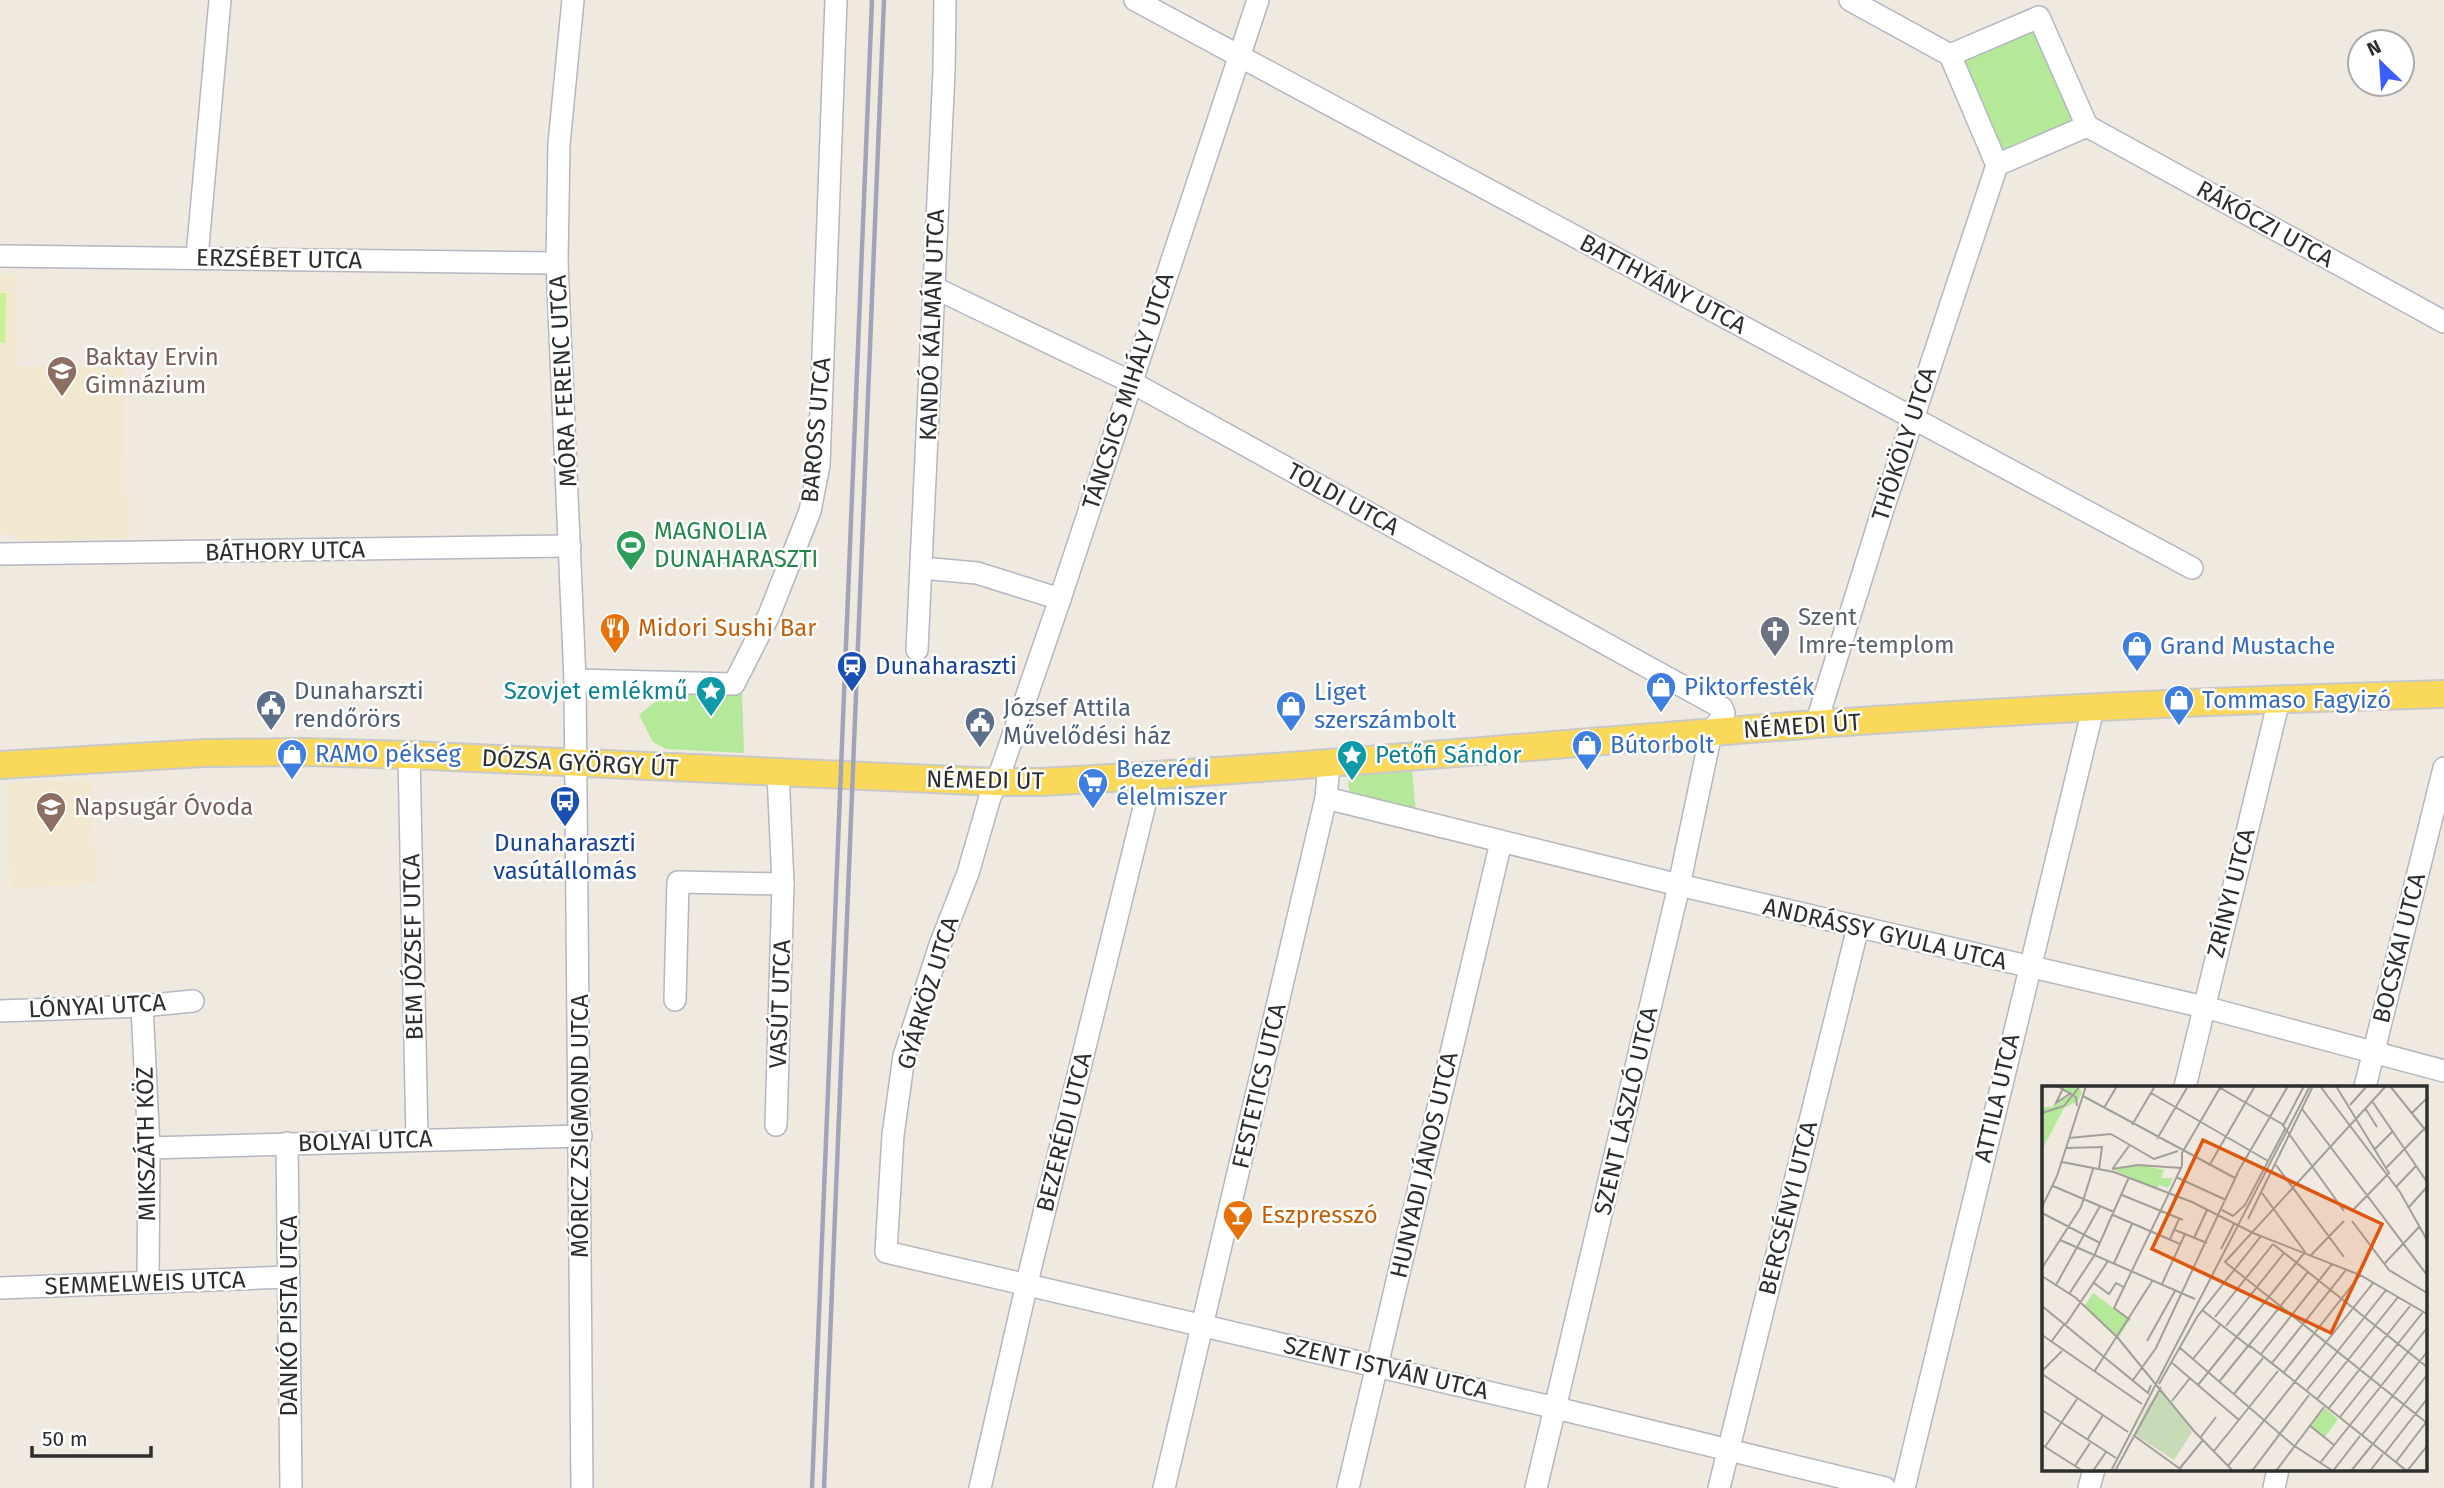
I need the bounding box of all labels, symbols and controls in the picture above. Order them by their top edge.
north arrow [2346,28,2416,98]
text: N [2363,35,2385,61]
street label: RÁKÓCZI UTCA [2192,174,2339,273]
street label: KANDÓ KÁLMÁN UTCA [913,208,950,441]
street label: BATTHYÁNY UTCA [1575,227,1752,340]
street label: ERZSÉBET UTCA [196,243,363,274]
street label: TÁNCSICS MIHÁLY UTCA [1076,269,1180,513]
street label: MÓRA FERENC UTCA [542,274,583,488]
place label: Baktay Ervin Gimnázium [85,343,219,399]
school or university icon: Baktay Ervin Gimnázium [45,354,79,398]
street label: BAROSS UTCA [796,356,836,504]
street label: THÖKÖLY UTCA [1866,363,1942,524]
street label: TOLDI UTCA [1282,457,1404,541]
place label: MAGNOLIA DUNAHARASZTI [654,517,818,573]
sports icon: MAGNOLIA DUNAHARASZTI [614,528,648,572]
street label: BÁTHORY UTCA [205,535,366,566]
place label: Szent Imre-templom [1798,603,1955,659]
restaurant icon: Midori Sushi Bar [598,611,632,655]
place label: Midori Sushi Bar [638,614,817,642]
church icon: Szent Imre-templom [1758,614,1792,658]
shop icon: Grand Mustache [2120,629,2154,673]
place label: Grand Mustache [2160,632,2335,660]
station icon: Dunaharaszti [835,649,869,693]
place label: Dunaharaszti [875,652,1017,680]
shop icon: Piktorfesték [1644,670,1678,714]
place label: Piktorfesték [1684,673,1815,701]
place icon: Szovjet emlékmű [694,674,728,718]
place label: Dunaharszti rendőrörs [294,677,424,733]
place label: Szovjet emlékmű [504,677,688,705]
place label: Liget szerszámbolt [1314,678,1457,734]
shop icon: Tommaso Fagyizó [2162,683,2196,727]
place label: Tommaso Fagyizó [2202,686,2391,714]
public building icon: Dunaharszti rendőrörs [254,688,288,732]
shop icon: Liget szerszámbolt [1274,689,1308,733]
place label: József Attila Művelődési ház [1003,694,1171,750]
public building icon: József Attila Művelődési ház [963,705,997,749]
street label: NÉMEDI ÚT [1742,707,1862,744]
shop icon: Bútorbolt [1570,728,1604,772]
place label: Bútorbolt [1610,731,1714,759]
shop icon: RAMO pékség [275,737,309,781]
place icon: Petőfi Sándor [1335,738,1369,782]
place label: RAMO pékség [315,740,461,768]
place label: Petőfi Sándor [1375,741,1522,769]
street label: DÓZSA GYÖRGY ÚT [481,743,680,782]
place label: Bezerédi élelmiszer [1116,755,1228,811]
street label: NÉMEDI ÚT [926,764,1045,795]
supermarket icon: Bezerédi élelmiszer [1076,766,1110,810]
bus stop icon: Dunaharaszti vasútállomás [548,784,582,828]
school or university icon: Napsugár Óvoda [34,790,68,834]
place label: Napsugár Óvoda [74,792,253,821]
street label: ZRÍNYI UTCA [2201,825,2261,960]
place label: Dunaharaszti vasútállomás [493,829,637,885]
street label: BEM JÓZSEF UTCA [396,853,429,1041]
street label: BOCSKAI UTCA [2367,870,2431,1026]
street label: ANDRÁSSY GYULA UTCA [1760,891,2010,976]
street label: GYÁRKÖZ UTCA [891,913,965,1073]
street label: VASÚT UTCA [763,939,796,1069]
street label: LÓNYAI UTCA [27,987,167,1024]
street label: MÓRICZ ZSIGMOND UTCA [565,994,594,1258]
street label: FESTETICS UTCA [1226,1000,1292,1171]
street label: SZENT LÁSZLÓ UTCA [1587,1004,1664,1218]
street label: ATTILA UTCA [1969,1031,2025,1165]
street label: BEZERÉDI UTCA [1030,1049,1097,1215]
street label: HUNYADI JÁNOS UTCA [1383,1049,1464,1281]
street label: MIKSZÁTH KÖZ [130,1066,161,1222]
inset map [2042,1086,2426,1470]
street label: BERCSÉNYI UTCA [1752,1118,1823,1298]
street label: BOLYAI UTCA [297,1125,433,1157]
bar icon: Eszpresszó [1221,1198,1255,1242]
place label: Eszpresszó [1261,1201,1378,1229]
street label: DANKÓ PISTA UTCA [274,1215,303,1417]
street label: SEMMELWEIS UTCA [44,1265,246,1300]
street label: SZENT ISTVÁN UTCA [1281,1330,1492,1405]
scale bar [32,1414,150,1458]
text: 50 m [42,1426,88,1452]

